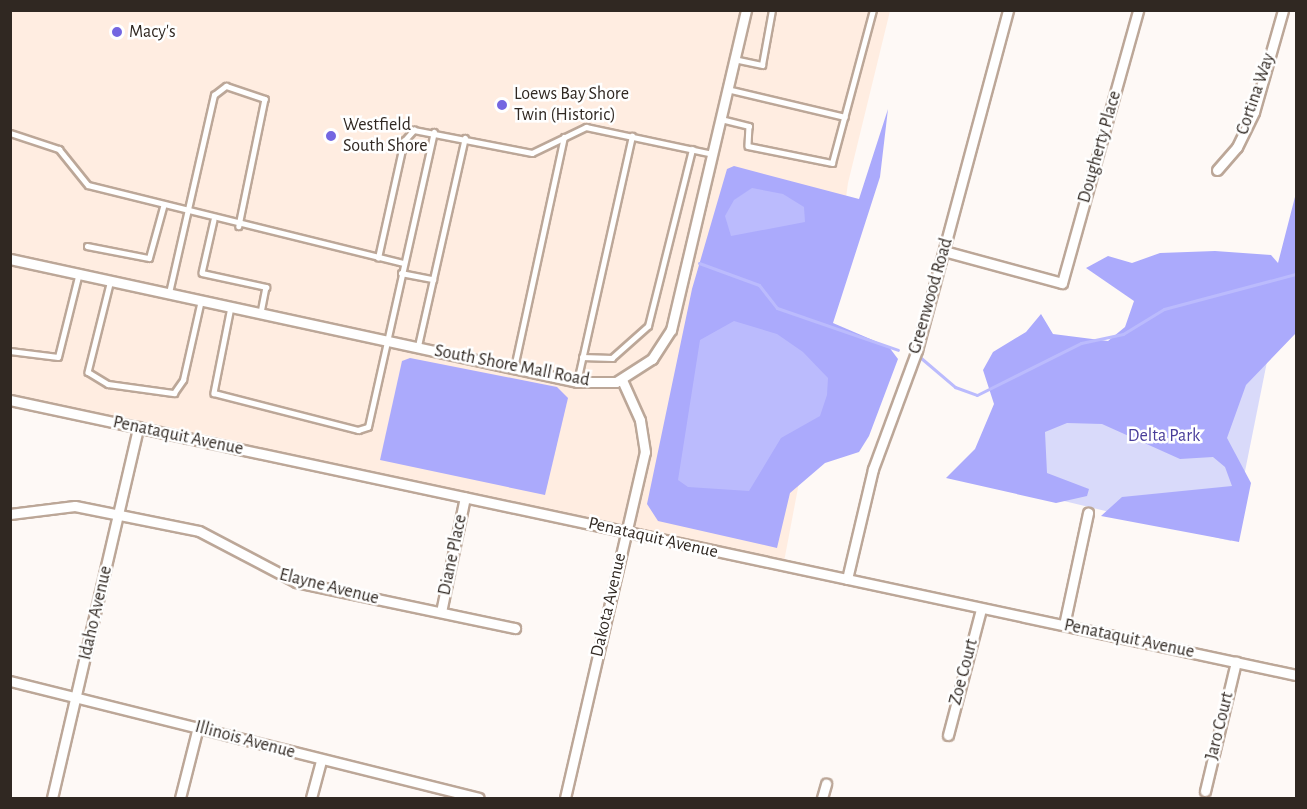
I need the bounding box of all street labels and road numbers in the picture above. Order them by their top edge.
street label: Cortina Way [1232,50,1280,138]
street label: Dougherty Place [1074,88,1126,206]
street label: Greenwood Road [904,236,958,356]
street label: South Shore Mall Road [433,340,591,392]
street label: Penataquit Avenue [111,412,245,460]
street label: Diane Place [434,513,472,597]
street label: Penataquit Avenue [586,513,720,563]
street label: Dakota Avenue [587,551,631,659]
street label: Idaho Avenue [75,564,117,662]
street label: Elayne Avenue [277,564,381,610]
street label: Penataquit Avenue [1062,615,1196,663]
street label: Zoe Court [945,637,983,707]
street label: Jaro Court [1201,690,1239,762]
street label: Illinois Avenue [193,716,297,764]

